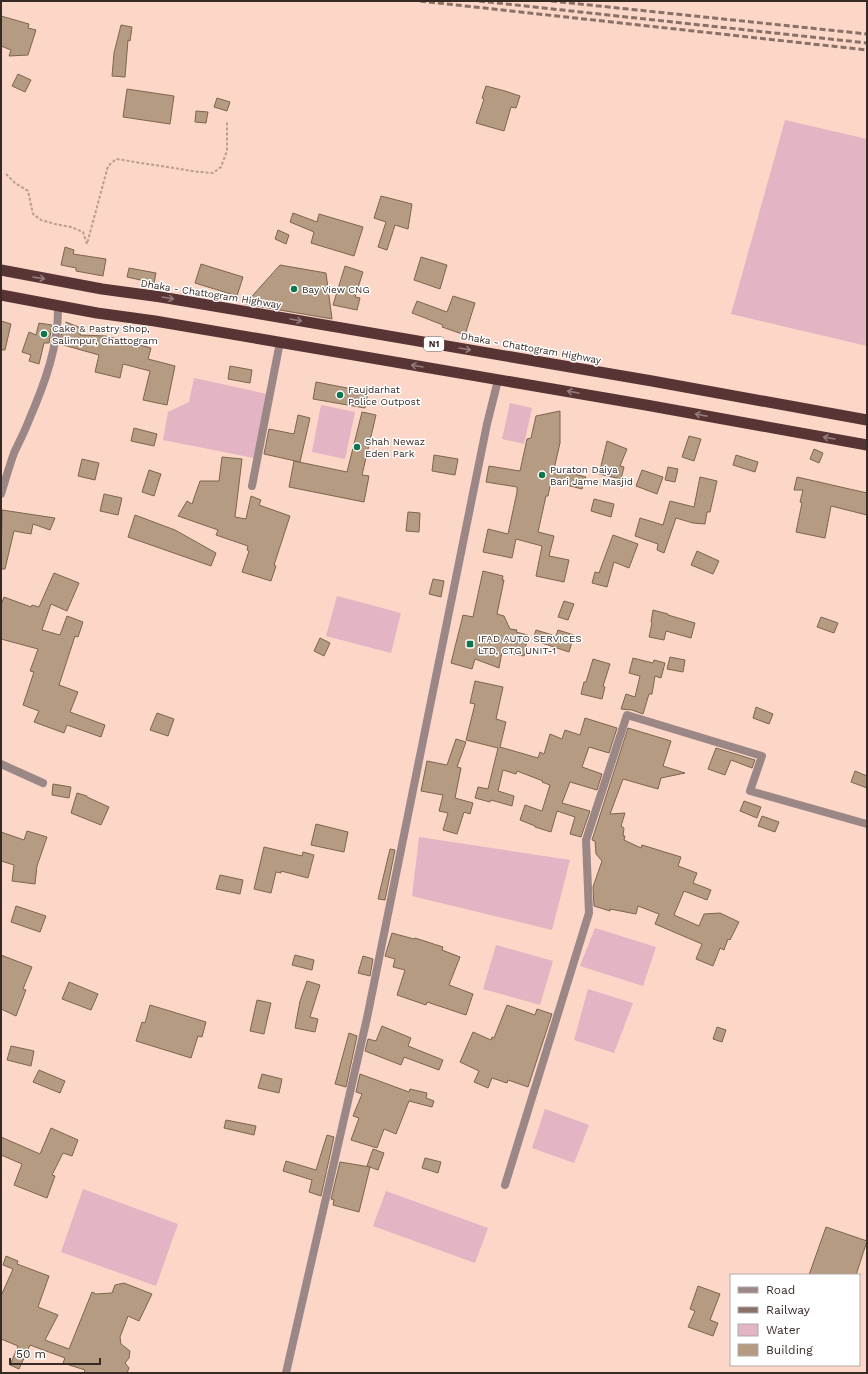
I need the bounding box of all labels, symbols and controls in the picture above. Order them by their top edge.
one-way arrow [32,274,45,281]
street label: Dhaka - Chattogram Highway [140,277,283,311]
marker: Bay View CNG [289,284,299,294]
place label: Bay View CNG [302,284,370,295]
one-way arrow [161,294,174,302]
one-way arrow [289,316,302,324]
place label: Cake & Pastry Shop, Salimpur, Chattogram [52,323,158,346]
marker: Cake & Pastry Shop, Salimpur, Chattogram [39,329,49,339]
street label: Dhaka - Chattogram Highway [460,330,603,366]
road number: N1 [424,337,444,351]
one-way arrow [458,345,471,353]
one-way arrow [411,362,424,370]
place label: Faujdarhat Police Outpost [348,384,421,407]
one-way arrow [567,388,580,396]
marker: Faujdarhat Police Outpost [335,390,345,400]
one-way arrow [695,411,708,419]
one-way arrow [823,434,836,442]
place label: Shah Newaz Eden Park [365,436,425,459]
marker: Shah Newaz Eden Park [352,442,362,452]
place label: Puraton Daiya Bari Jame Masjid [550,464,633,487]
marker: Puraton Daiya Bari Jame Masjid [537,470,547,480]
place label: IFAD AUTO SERVICES LTD, CTG UNIT-1 [478,633,582,656]
marker: IFAD AUTO SERVICES LTD, CTG UNIT-1 [465,639,475,649]
legend [730,1274,860,1366]
text: Road [766,1283,795,1297]
text: Railway [766,1303,811,1317]
text: Water [766,1323,801,1337]
scale bar [10,1340,100,1366]
text: Building [766,1343,813,1357]
text: 50 m [16,1347,46,1361]

